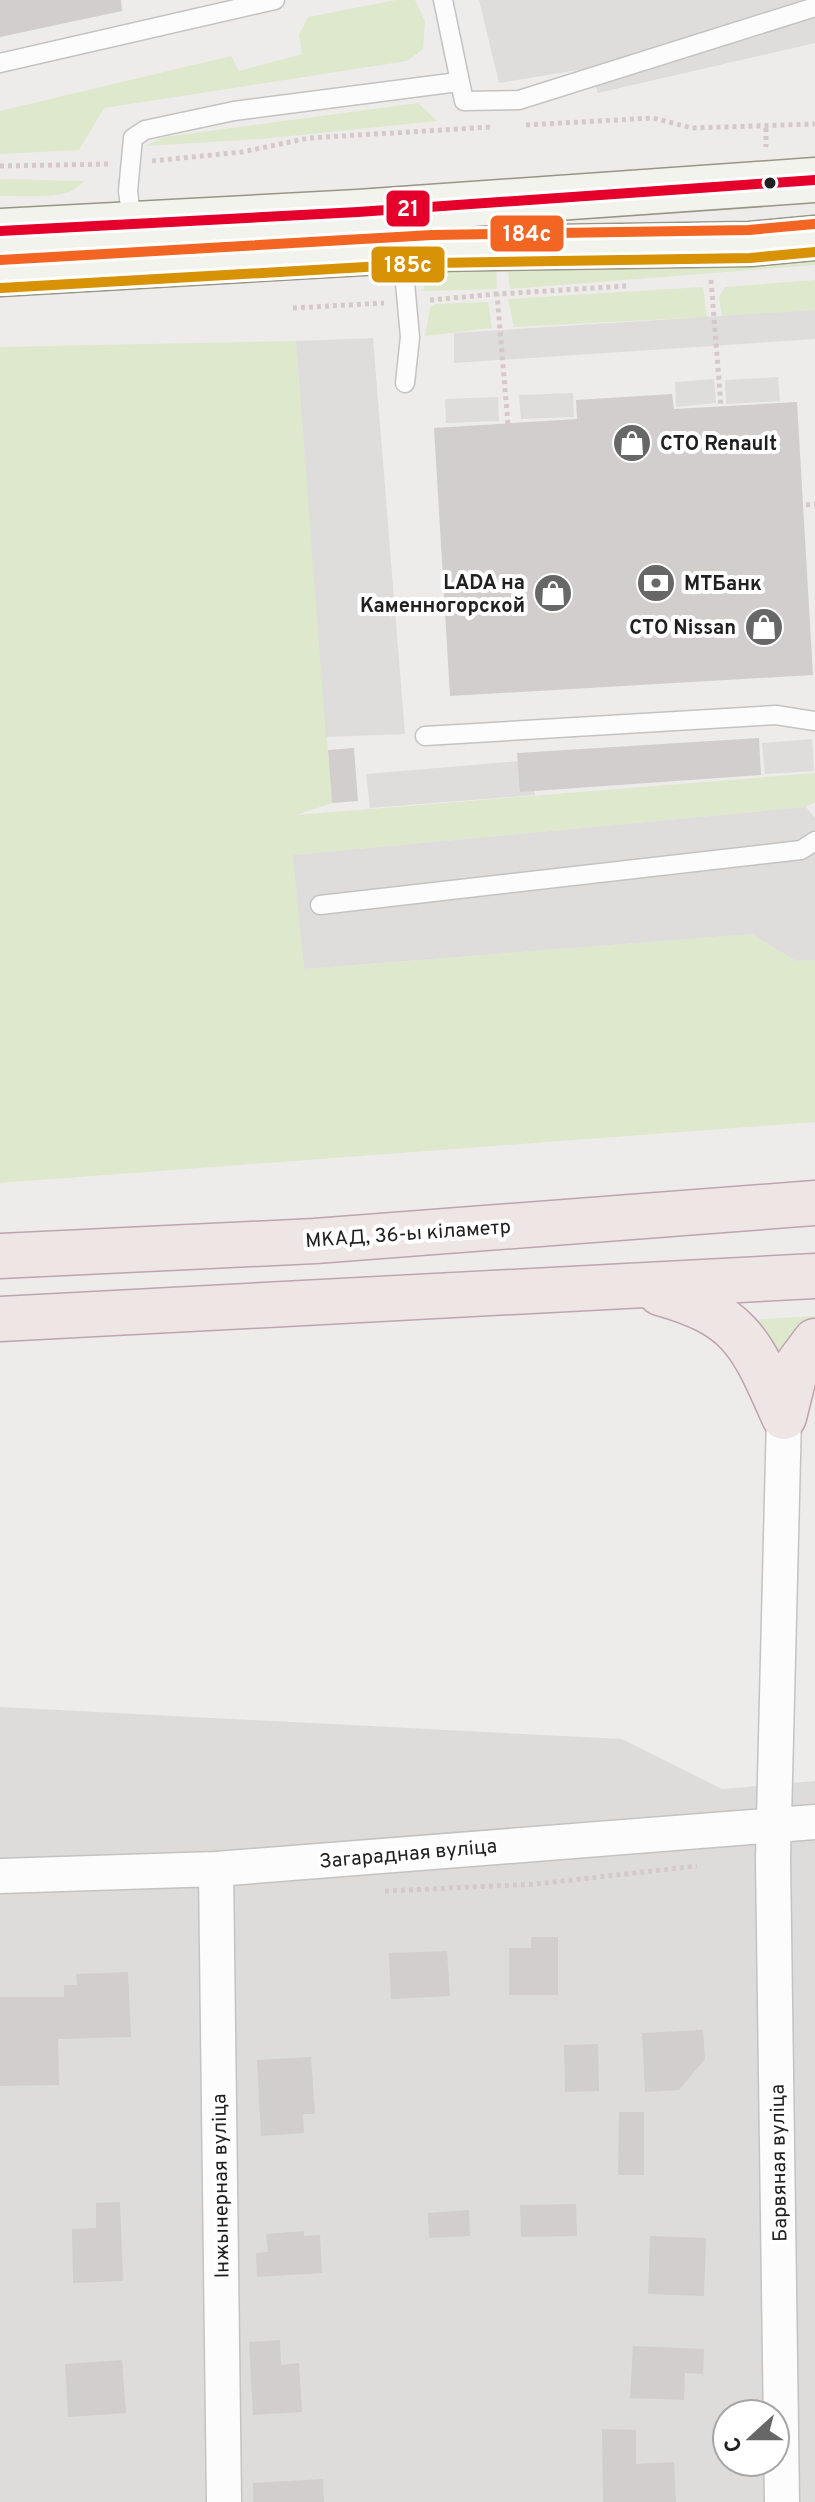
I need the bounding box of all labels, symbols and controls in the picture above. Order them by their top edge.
unlabelled marker [762,175,778,191]
line badge: 21 [385,189,431,228]
text: 21 [397,197,419,224]
line badge: 184с [489,214,565,253]
text: 184с [503,222,551,249]
line badge: 185с [370,245,446,284]
text: 185с [384,253,432,280]
shop icon: СТО Renault [611,422,653,464]
place label: СТО Renault [660,432,777,458]
bank icon: МТБанк [635,562,677,604]
place label: LADA на Каменногорской [360,571,525,620]
shop icon: LADA на Каменногорской [532,572,574,614]
place label: МТБанк [684,572,762,598]
shop icon: СТО Nissan [743,606,785,648]
place label: СТО Nissan [629,616,736,642]
street label: МКАД, 36-ы кіламетр [304,1215,512,1255]
street label: Загарадная вуліца [318,1834,498,1876]
street label: Барвяная вуліца [766,2084,794,2242]
street label: Інжынерная вуліца [207,2093,237,2279]
north arrow [711,2398,791,2478]
text: С [720,2433,750,2456]

